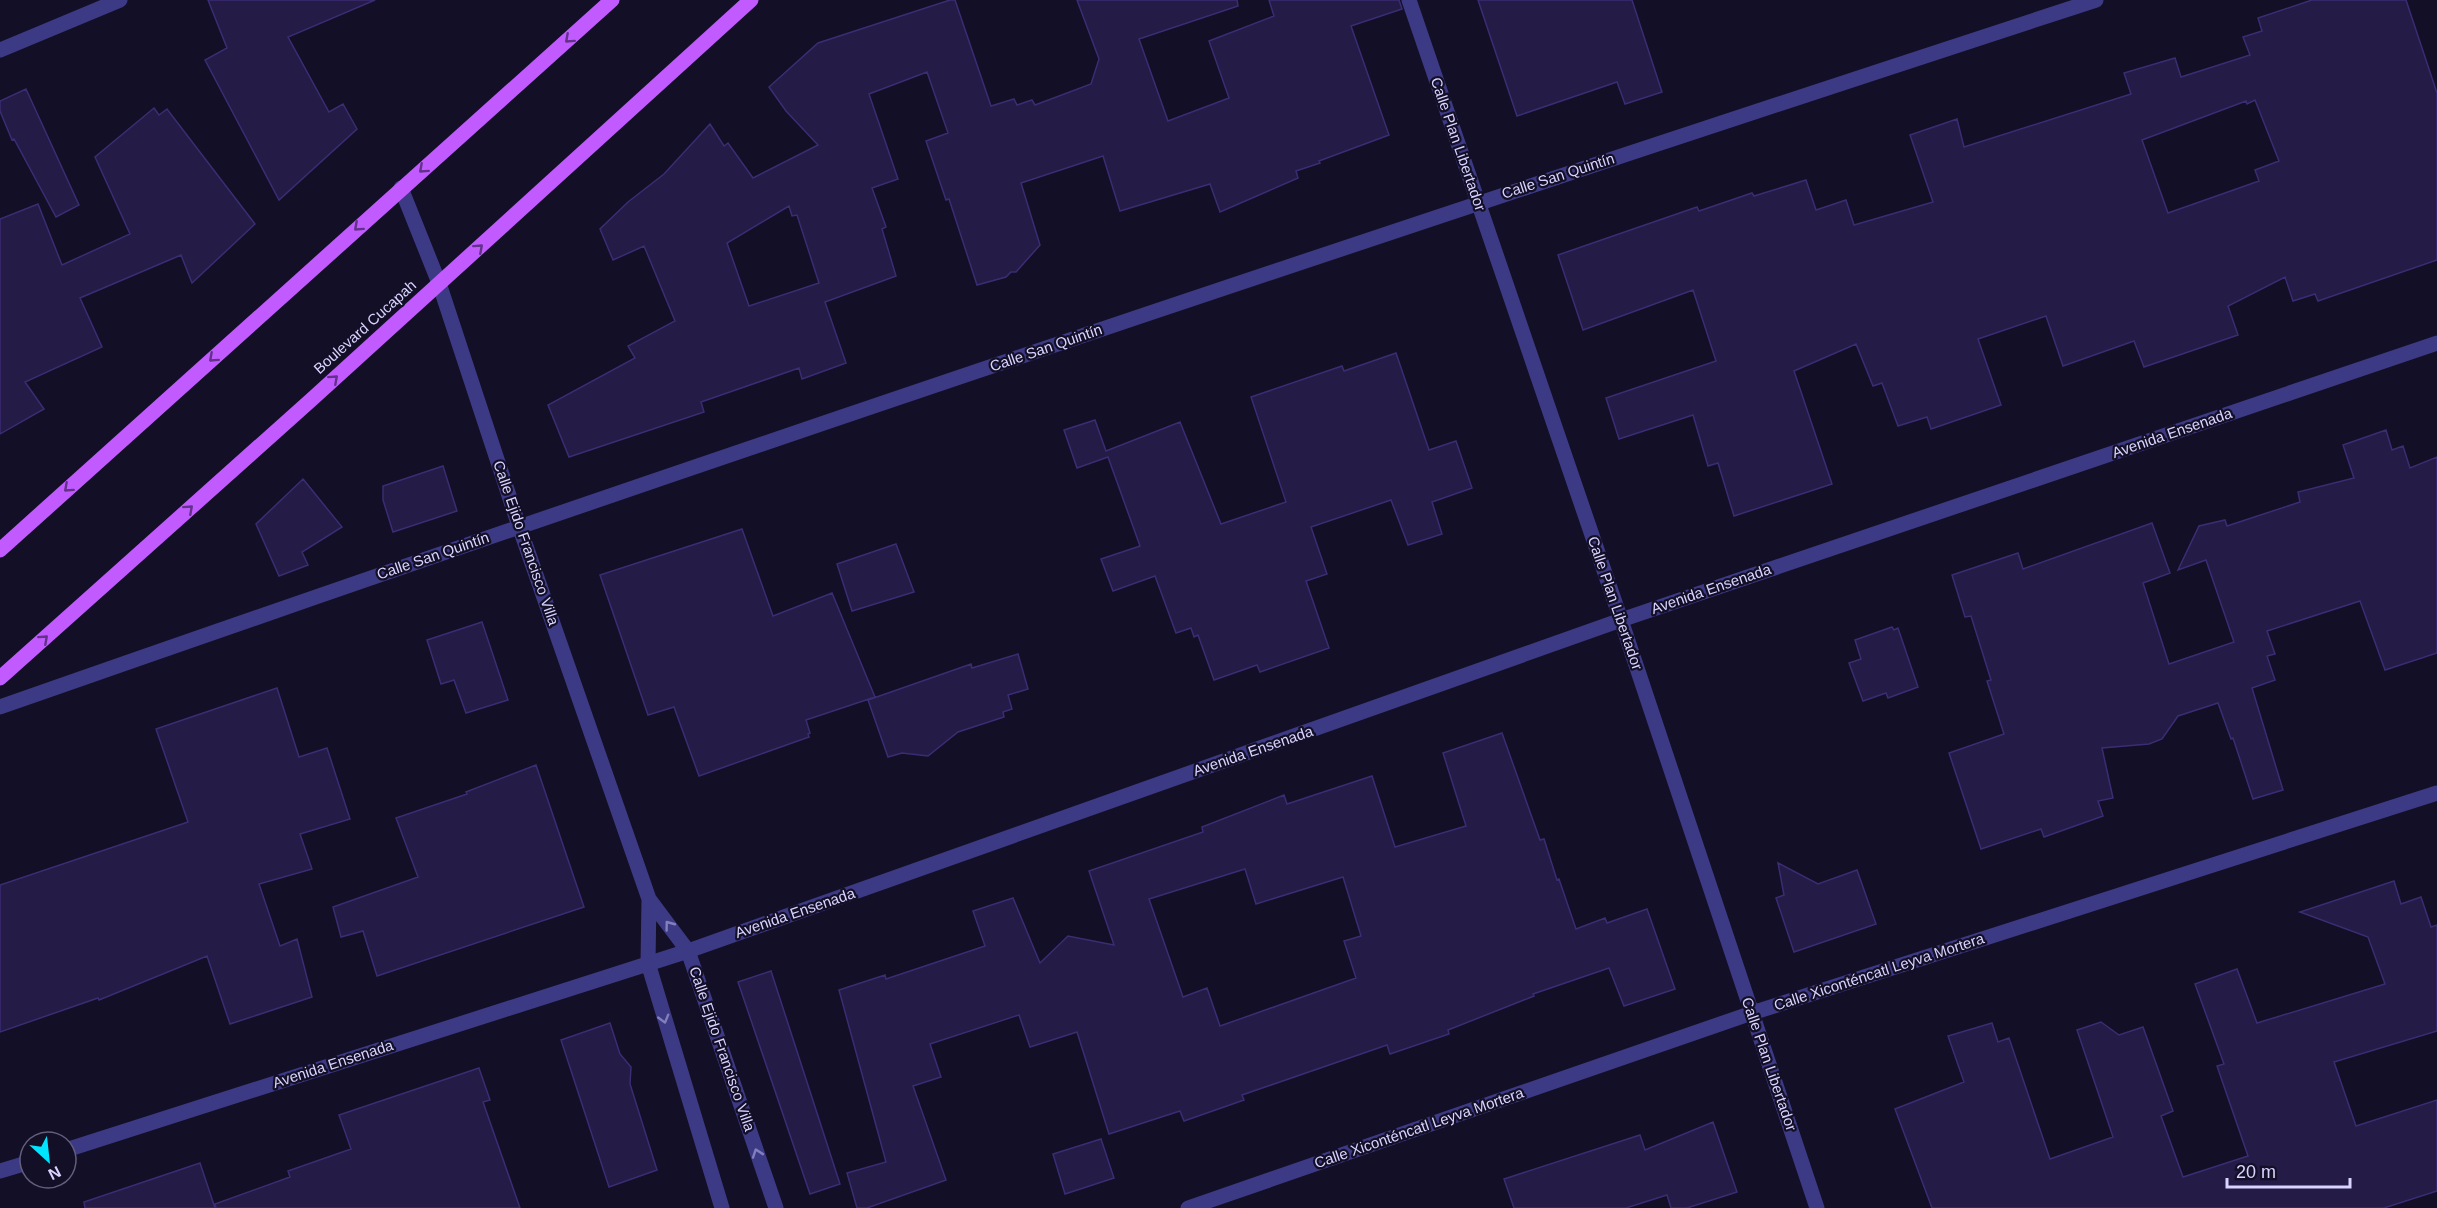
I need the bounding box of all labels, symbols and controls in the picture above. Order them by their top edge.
one-way arrow [565,32,575,43]
street label: Calle Plan Libertador [1428,75,1489,213]
street label: Calle San Quintín [1499,149,1616,202]
one-way arrow [419,162,430,173]
one-way arrow [354,220,365,231]
one-way arrow [471,244,482,255]
street label: Boulevard Cucapah [310,276,419,377]
street label: Calle San Quintín [987,320,1104,375]
one-way arrow [209,351,220,362]
one-way arrow [327,375,338,386]
street label: Avenida Ensenada [2110,404,2235,461]
street label: Calle Ejido Francisco Villa [490,458,563,628]
one-way arrow [64,481,75,492]
one-way arrow [182,505,193,516]
street label: Calle San Quintín [374,528,491,583]
street label: Calle Plan Libertador [1585,534,1646,672]
street label: Avenida Ensenada [1649,560,1774,617]
one-way arrow [37,635,47,646]
street label: Avenida Ensenada [1191,722,1316,779]
street label: Avenida Ensenada [733,884,858,941]
one-way arrow [665,920,676,931]
street label: Calle Xiconténcatl Leyva Mortera [1772,929,1987,1014]
street label: Calle Ejido Francisco Villa [686,964,759,1134]
street label: Calle Plan Libertador [1739,995,1800,1133]
one-way arrow [657,1014,669,1024]
street label: Avenida Ensenada [270,1036,396,1091]
street label: Calle Xiconténcatl Leyva Mortera [1312,1083,1526,1171]
north arrow [18,1130,78,1190]
one-way arrow [752,1148,764,1159]
scale bar [2227,1151,2350,1189]
text: 20 m [2236,1162,2276,1182]
text: N [46,1163,64,1183]

